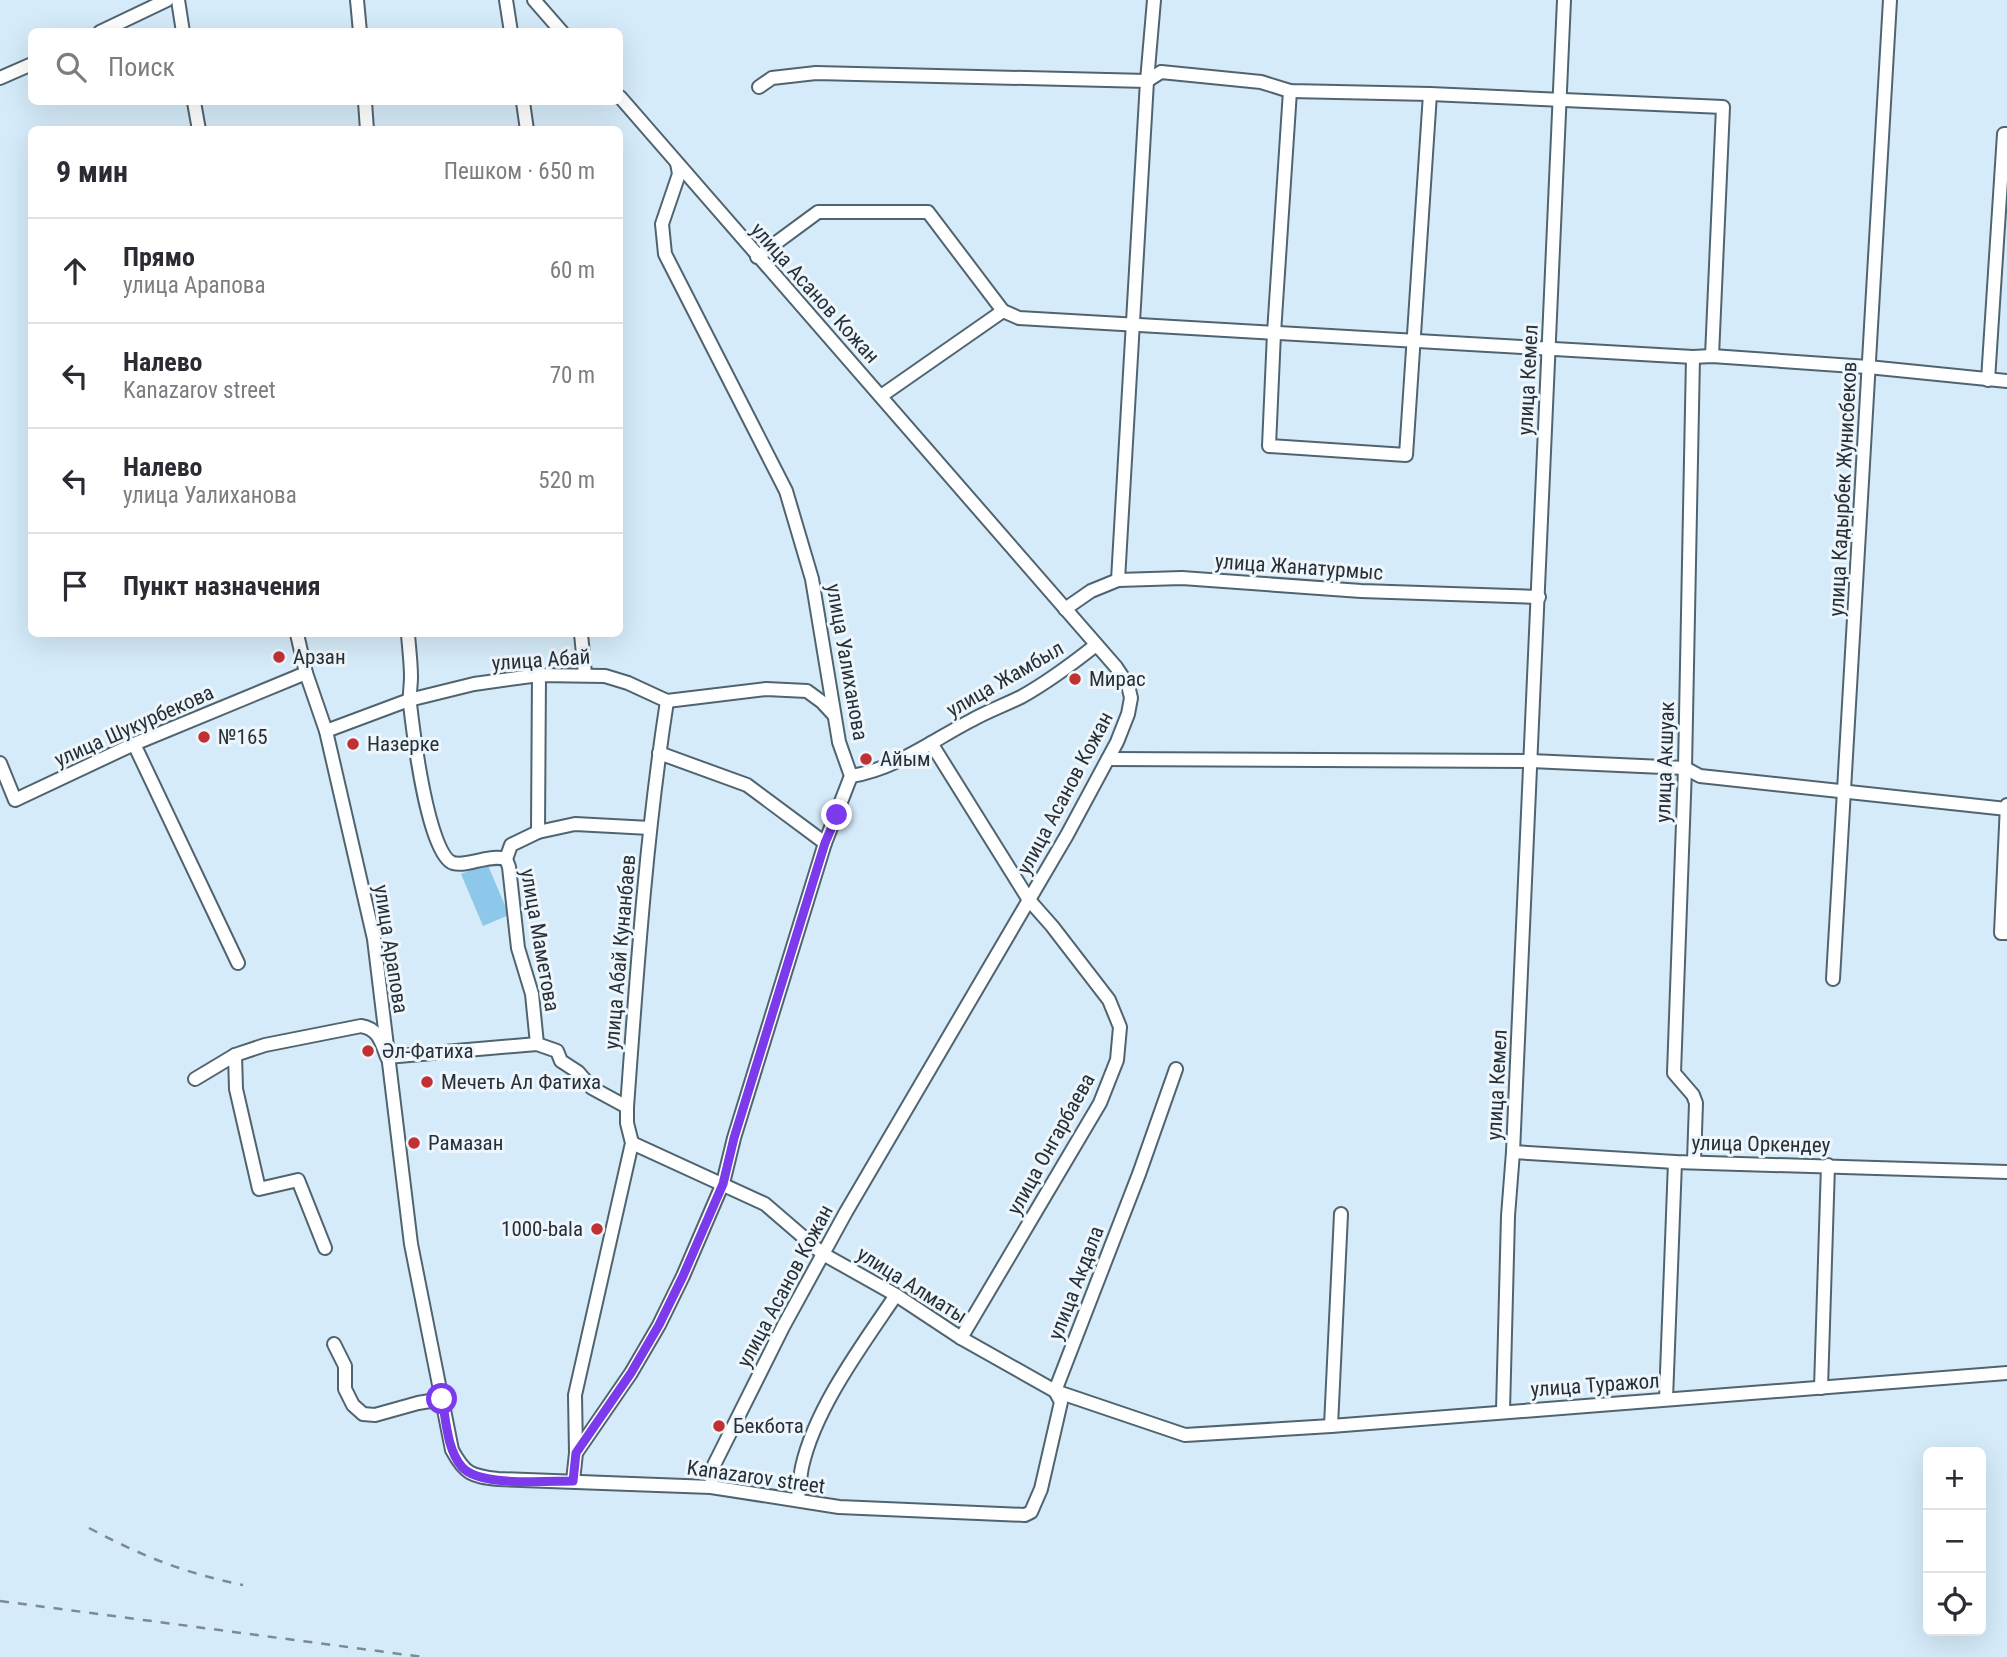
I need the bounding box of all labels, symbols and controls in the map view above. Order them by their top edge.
search box [28,28,623,105]
icon: search [52,48,90,86]
text: Поиск [108,52,175,82]
text: 9 мин [56,154,128,189]
text: Пешком · 650 m [444,158,595,185]
street label: улица Асанов Кожан [746,218,884,368]
text: Прямо [123,242,195,272]
icon: ahead [56,252,94,290]
text: 60 m [550,257,595,284]
text: улица Арапова [123,272,265,299]
street label: улица Кемел [1513,324,1543,436]
text: Налево [123,347,203,377]
icon: left [56,357,94,395]
street label: улица Кадырбек Жунисбеков [1824,361,1862,617]
text: 70 m [550,362,595,389]
text: Kanazarov street [123,377,276,404]
text: Налево [123,452,203,482]
icon: left [56,462,94,500]
text: 520 m [538,467,595,494]
text: улица Уалиханова [123,482,297,509]
street label: улица Жанатурмыс [1214,549,1384,585]
icon: arrive [56,567,94,605]
text: Пункт назначения [123,571,321,601]
street label: улица Уалиханова [821,582,873,742]
street label: улица Жамбыл [942,636,1068,722]
place label: Арзан [293,645,346,669]
street label: улица Абай [491,645,591,675]
marker: Арзан [271,649,287,665]
place label: Мирас [1089,667,1146,691]
marker: Мирас [1067,671,1083,687]
street label: улица Шукурбекова [51,680,217,772]
street label: улица Акшуак [1651,701,1679,823]
street label: улица Асанов Кожан [1012,708,1118,878]
place label: №165 [218,725,268,749]
marker: №165 [196,729,212,745]
place label: Назерке [367,732,440,756]
marker: Назерке [345,736,361,752]
place label: Айым [880,747,931,771]
marker: Айым [858,751,874,767]
route end [821,799,852,830]
street label: улица Абай Кунанбаев [600,853,640,1051]
street label: улица Маметова [516,867,564,1013]
street label: улица Арапова [369,883,413,1015]
street label: улица Кемел [1482,1029,1512,1141]
place label: Әл-Фатиха [382,1039,474,1063]
marker: Әл-Фатиха [360,1043,376,1059]
street label: улица Онгарбаева [1002,1069,1100,1219]
place label: Мечеть Ал Фатиха [441,1070,601,1094]
marker: Мечеть Ал Фатиха [419,1074,435,1090]
place label: Рамазан [428,1131,503,1155]
street label: улица Оркендеу [1691,1131,1831,1157]
marker: Рамазан [406,1135,422,1151]
street label: улица Асанов Кожан [732,1201,838,1371]
place label: 1000-bala [501,1217,583,1241]
marker: 1000-bala [589,1221,605,1237]
street label: улица Акдала [1043,1223,1109,1343]
street label: улица Алматы [852,1242,972,1328]
street label: улица Туражол [1530,1369,1660,1401]
route start [426,1383,457,1414]
place label: Бекбота [733,1414,804,1438]
marker: Бекбота [711,1418,727,1434]
map controls [1923,1447,1986,1636]
button: + [1923,1447,1986,1510]
street label: Kanazarov street [685,1455,827,1499]
button: − [1923,1510,1986,1573]
button: locate [1923,1573,1986,1636]

